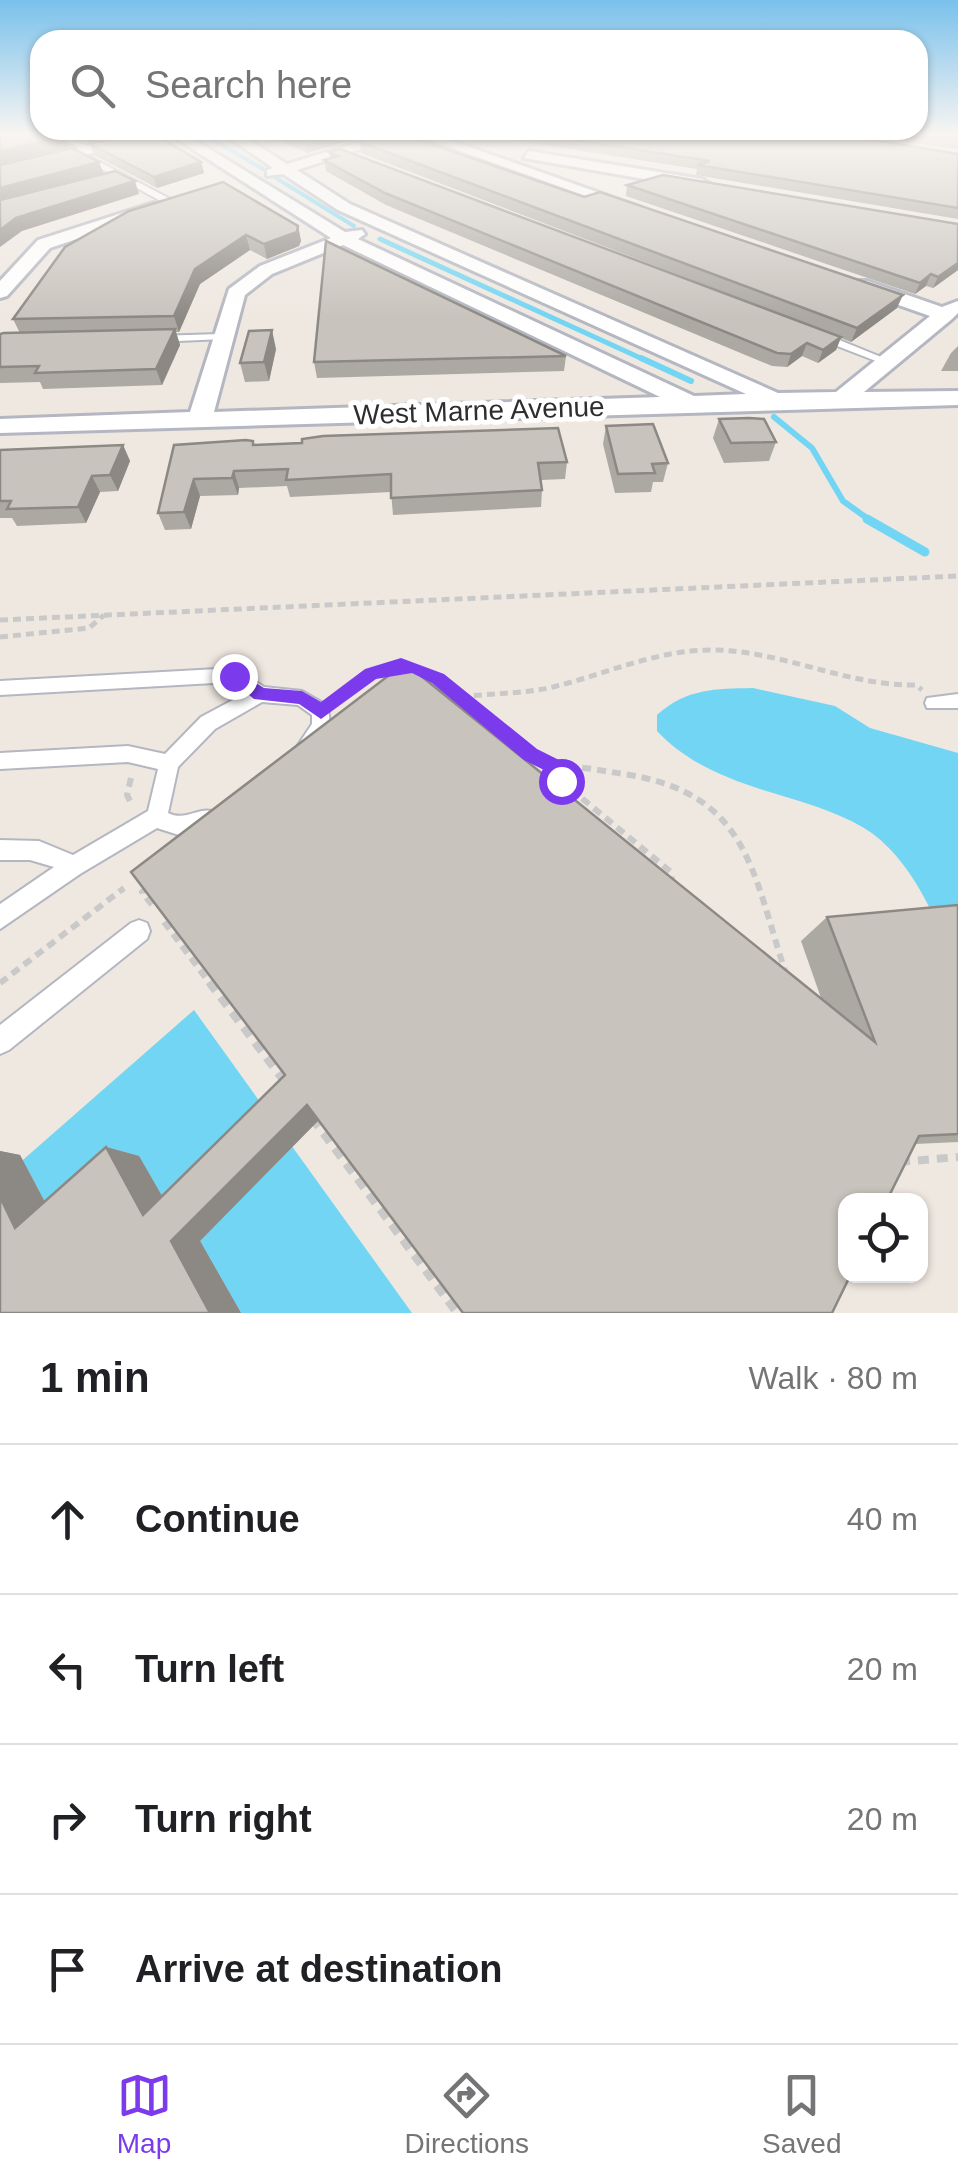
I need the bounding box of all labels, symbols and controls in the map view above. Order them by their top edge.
search box [30,30,928,140]
icon: search [65,58,120,113]
text: Search here [145,64,352,106]
street label: West Marne Avenue [353,391,605,430]
route end [212,654,258,700]
route start [539,759,585,805]
map controls [838,1193,928,1283]
button: locate [838,1193,928,1283]
text: 1 min [40,1354,150,1401]
text: Walk · 80 m [749,1360,918,1396]
icon: ahead [40,1492,95,1547]
text: Continue [135,1498,300,1540]
text: 40 m [847,1501,918,1537]
icon: left [40,1642,95,1697]
text: Turn left [135,1648,284,1690]
text: 20 m [847,1651,918,1687]
icon: right [40,1792,95,1847]
text: Turn right [135,1798,312,1840]
text: 20 m [847,1801,918,1837]
icon: arrive [40,1942,95,1997]
text: Arrive at destination [135,1948,502,1990]
tab: Map [117,2068,172,2160]
tab: Directions [405,2068,529,2160]
tab: Saved [762,2068,841,2160]

